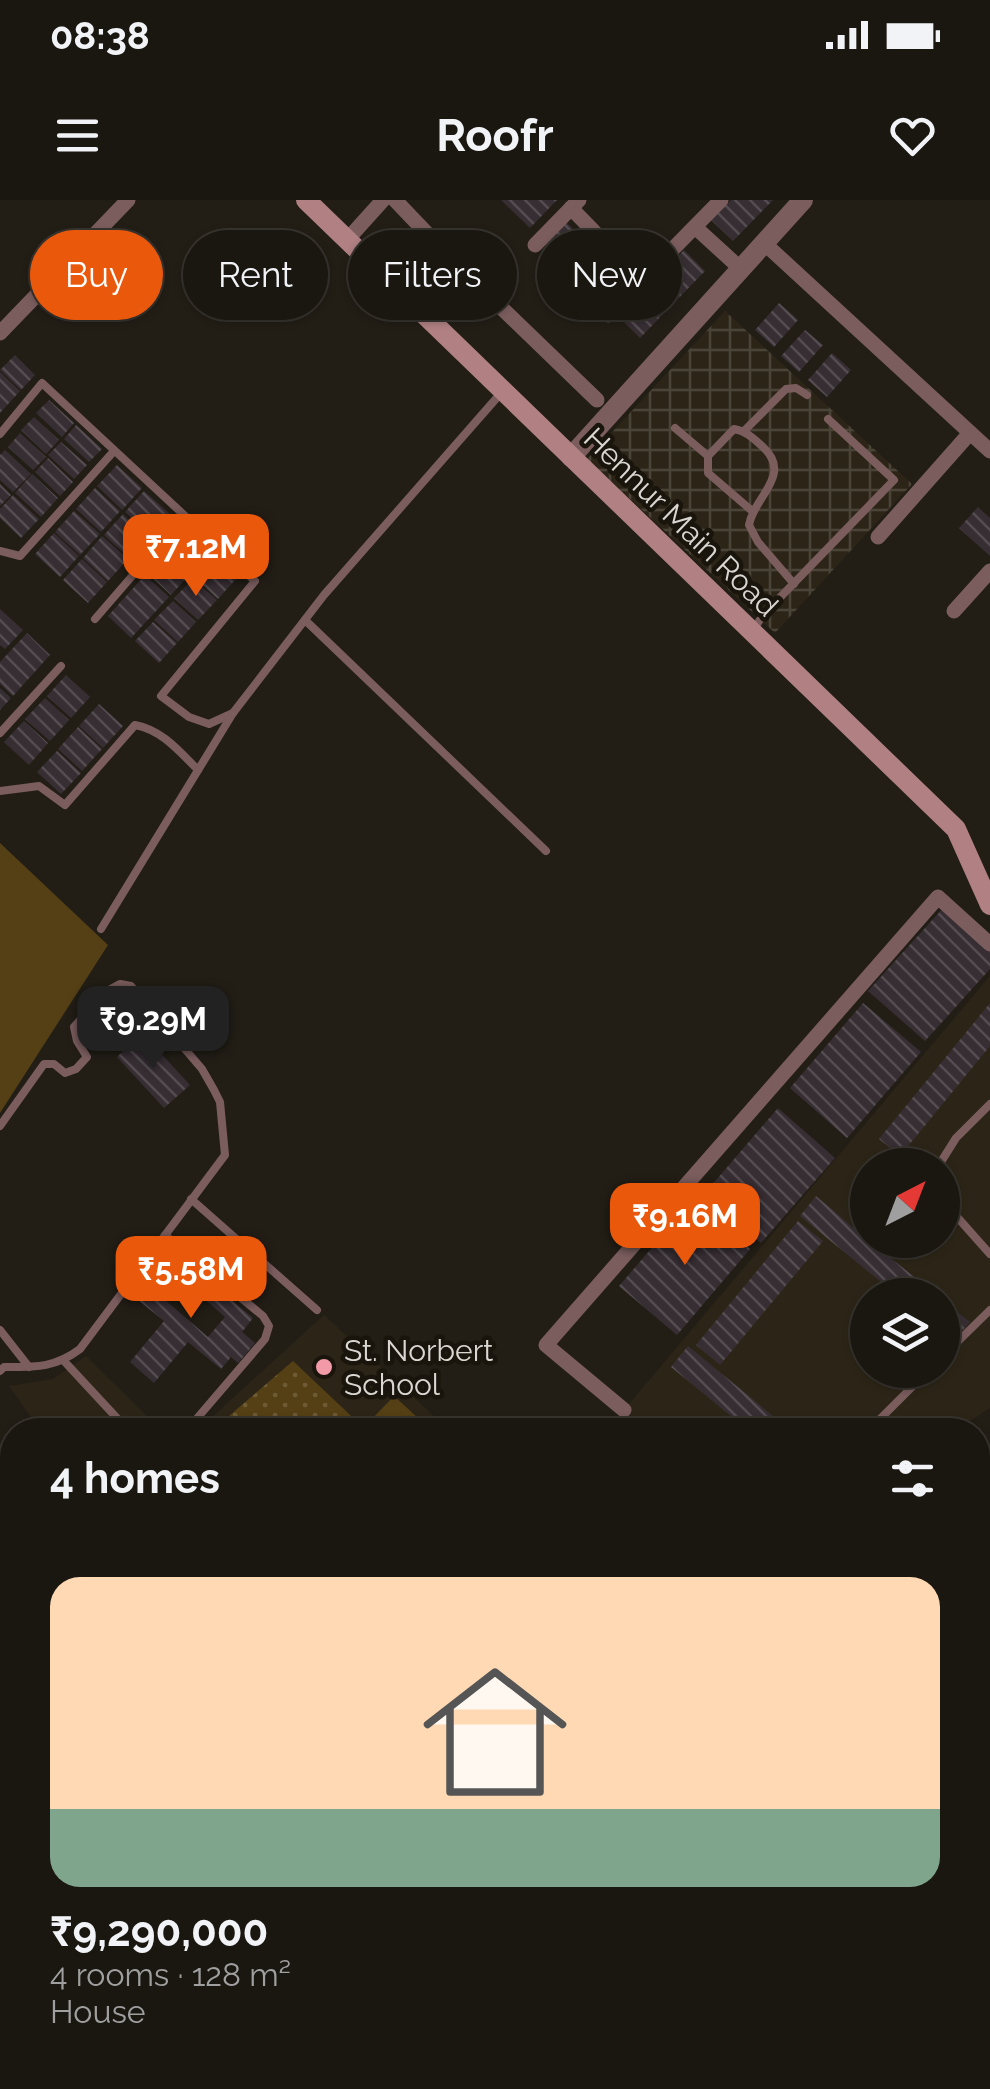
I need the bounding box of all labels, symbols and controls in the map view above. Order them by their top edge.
text: 08:38 [50,13,150,58]
icon: menu [50,108,105,163]
icon: heart [885,108,940,163]
text: Roofr [436,109,554,162]
chip: Buy [30,230,163,320]
chip: Rent [183,230,328,320]
chip: Filters [348,230,517,320]
chip: New [537,230,682,320]
street label: Hennur Main Road [577,421,785,623]
pin: ₹7.12M [115,514,277,599]
text: ₹7.12M [145,528,247,565]
pin: ₹9.29M [72,986,234,1071]
text: ₹9.29M [99,1000,207,1037]
north arrow [850,1148,960,1258]
map controls [850,1148,960,1388]
pin: ₹9.16M [604,1183,766,1268]
text: ₹9.16M [632,1197,738,1234]
pin: ₹5.58M [110,1236,272,1321]
text: ₹5.58M [138,1250,244,1287]
button: layers [850,1278,960,1388]
place label: St. Norbert School [344,1333,493,1402]
marker: St. Norbert School [313,1356,335,1378]
icon: filters [885,1451,940,1506]
text: 4 homes [50,1454,220,1503]
icon: home [405,1642,585,1822]
text: ₹9,290,000 [50,1907,268,1956]
text: 4 rooms · 128 m² [50,1956,291,1993]
text: House [50,1993,146,2030]

